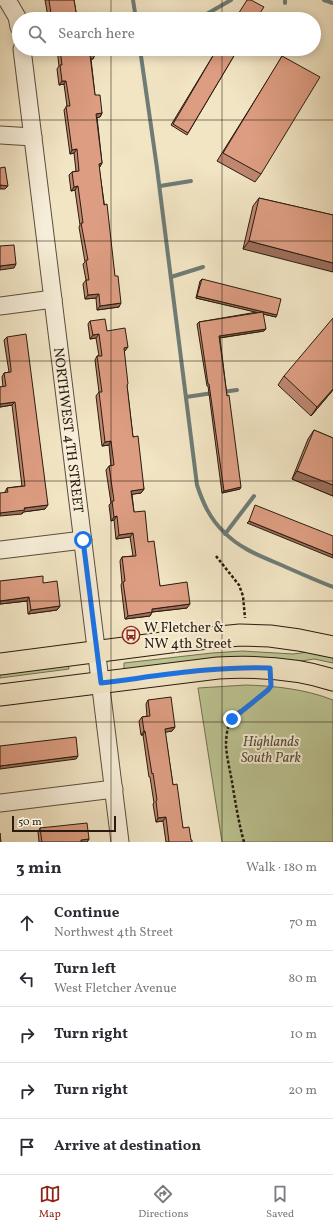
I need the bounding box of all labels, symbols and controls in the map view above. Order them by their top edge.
search box [12,12,321,56]
icon: search [26,23,48,45]
text: Search here [58,24,135,45]
street label: NORTHWEST 4TH STREET [48,346,87,514]
route start [74,531,92,549]
place label: W Fletcher & NW 4th Street [144,619,232,654]
bus stop icon: W Fletcher & NW 4th Street [121,625,141,645]
route end [223,710,241,728]
park label: Highlands South Park [241,733,302,768]
scale bar [12,814,116,833]
text: 50 m [18,815,42,830]
text: 3 min [16,857,62,880]
text: Walk · 180 m [246,859,317,877]
text: Continue [54,903,119,924]
icon: ahead [16,912,38,934]
text: 70 m [289,914,317,932]
text: Northwest 4th Street [54,924,173,942]
text: Turn left [54,959,116,980]
icon: left [16,968,38,990]
text: 80 m [288,970,317,988]
text: West Fletcher Avenue [54,980,177,998]
icon: right [16,1024,38,1046]
text: Turn right [54,1024,128,1045]
text: 10 m [290,1026,317,1044]
icon: right [16,1080,38,1102]
text: Turn right [54,1080,128,1101]
text: 20 m [288,1082,317,1100]
icon: arrive [16,1136,38,1158]
text: Arrive at destination [54,1136,201,1157]
tab: Map [39,1183,61,1222]
tab: Directions [138,1183,189,1222]
tab: Saved [266,1183,294,1222]

